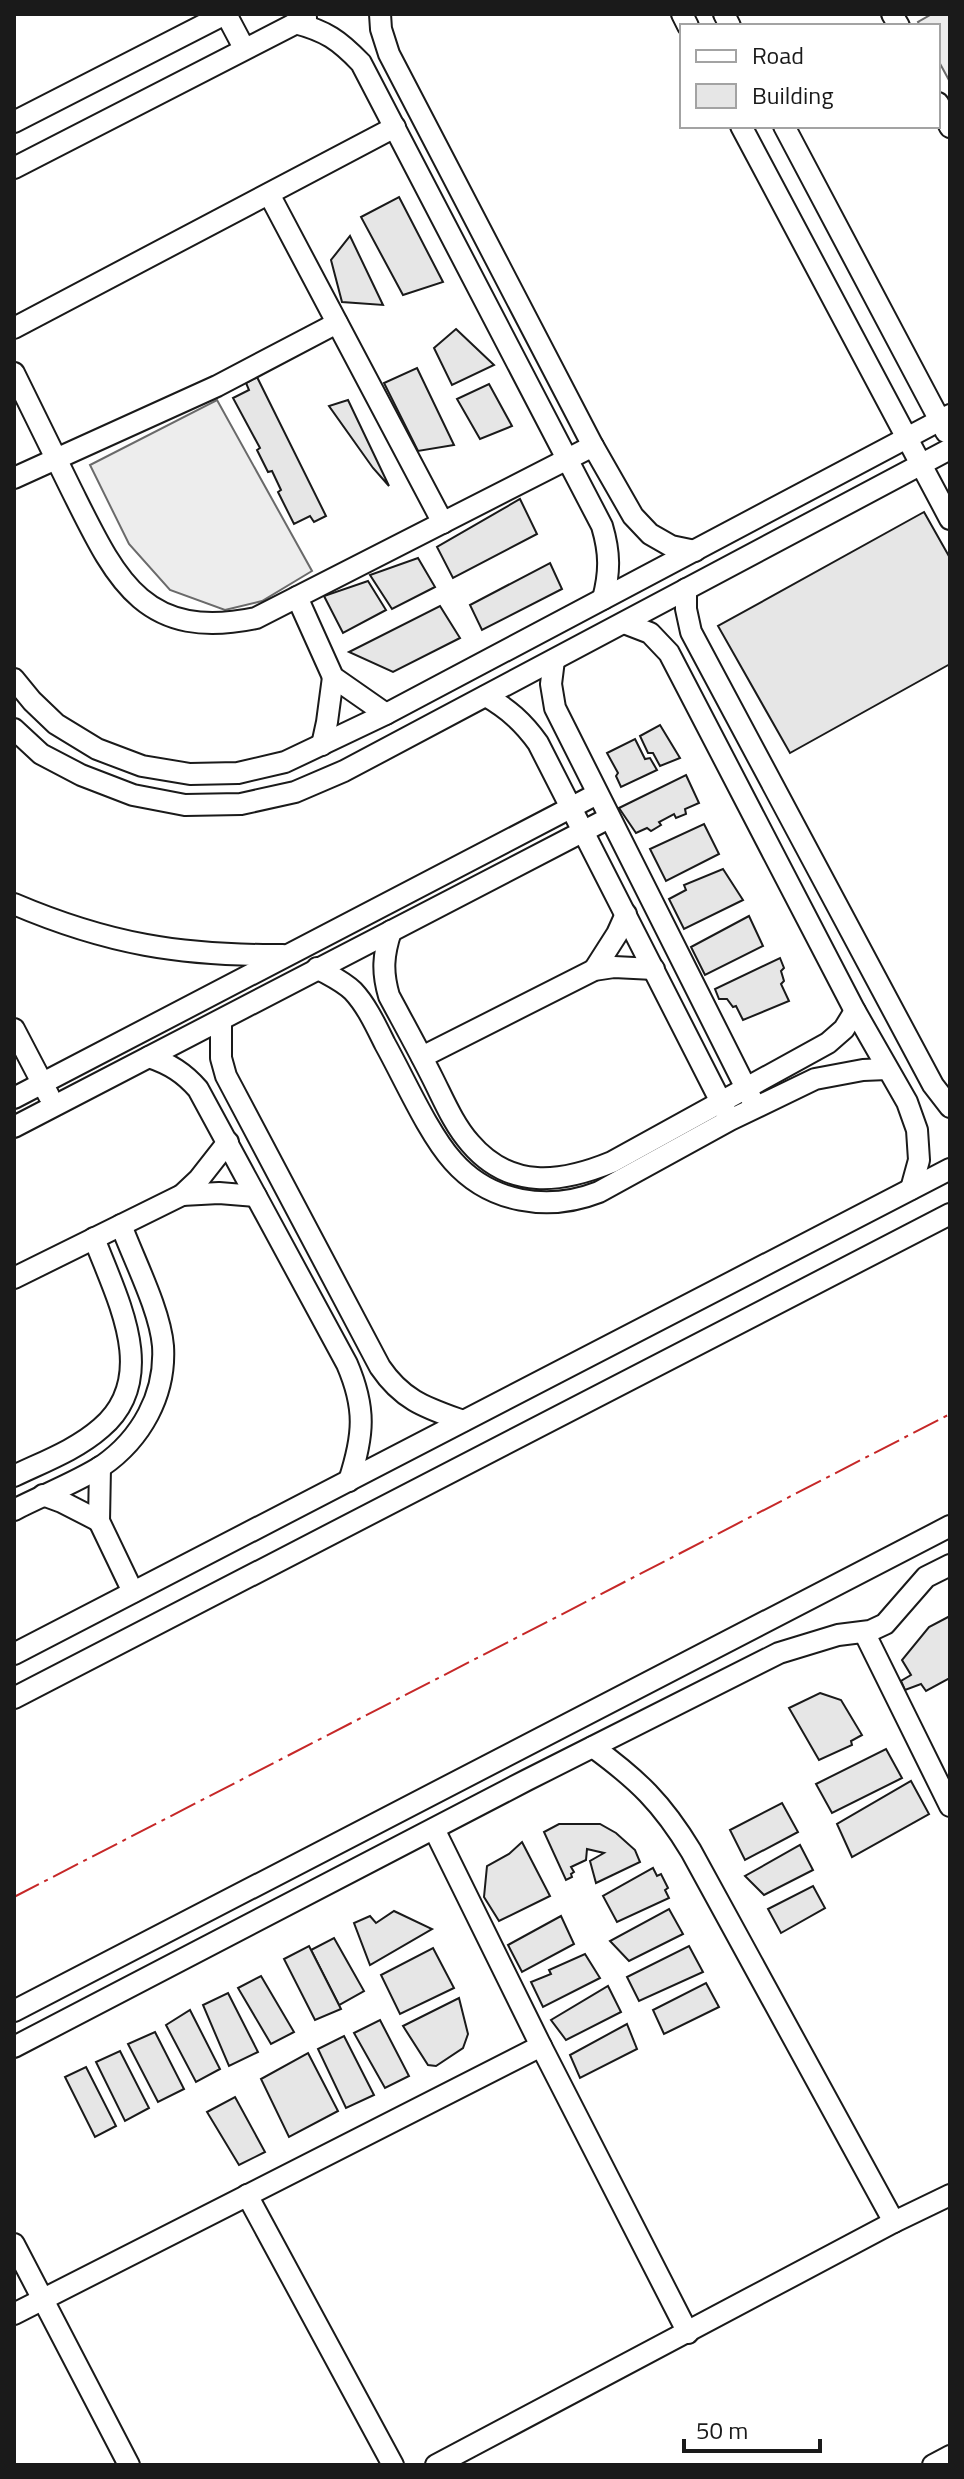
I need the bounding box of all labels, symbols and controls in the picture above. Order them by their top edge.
legend [680,24,940,128]
text: Road [752,37,804,73]
text: Building [752,77,834,113]
scale bar [684,2403,820,2453]
text: 50 m [696,2412,748,2448]

